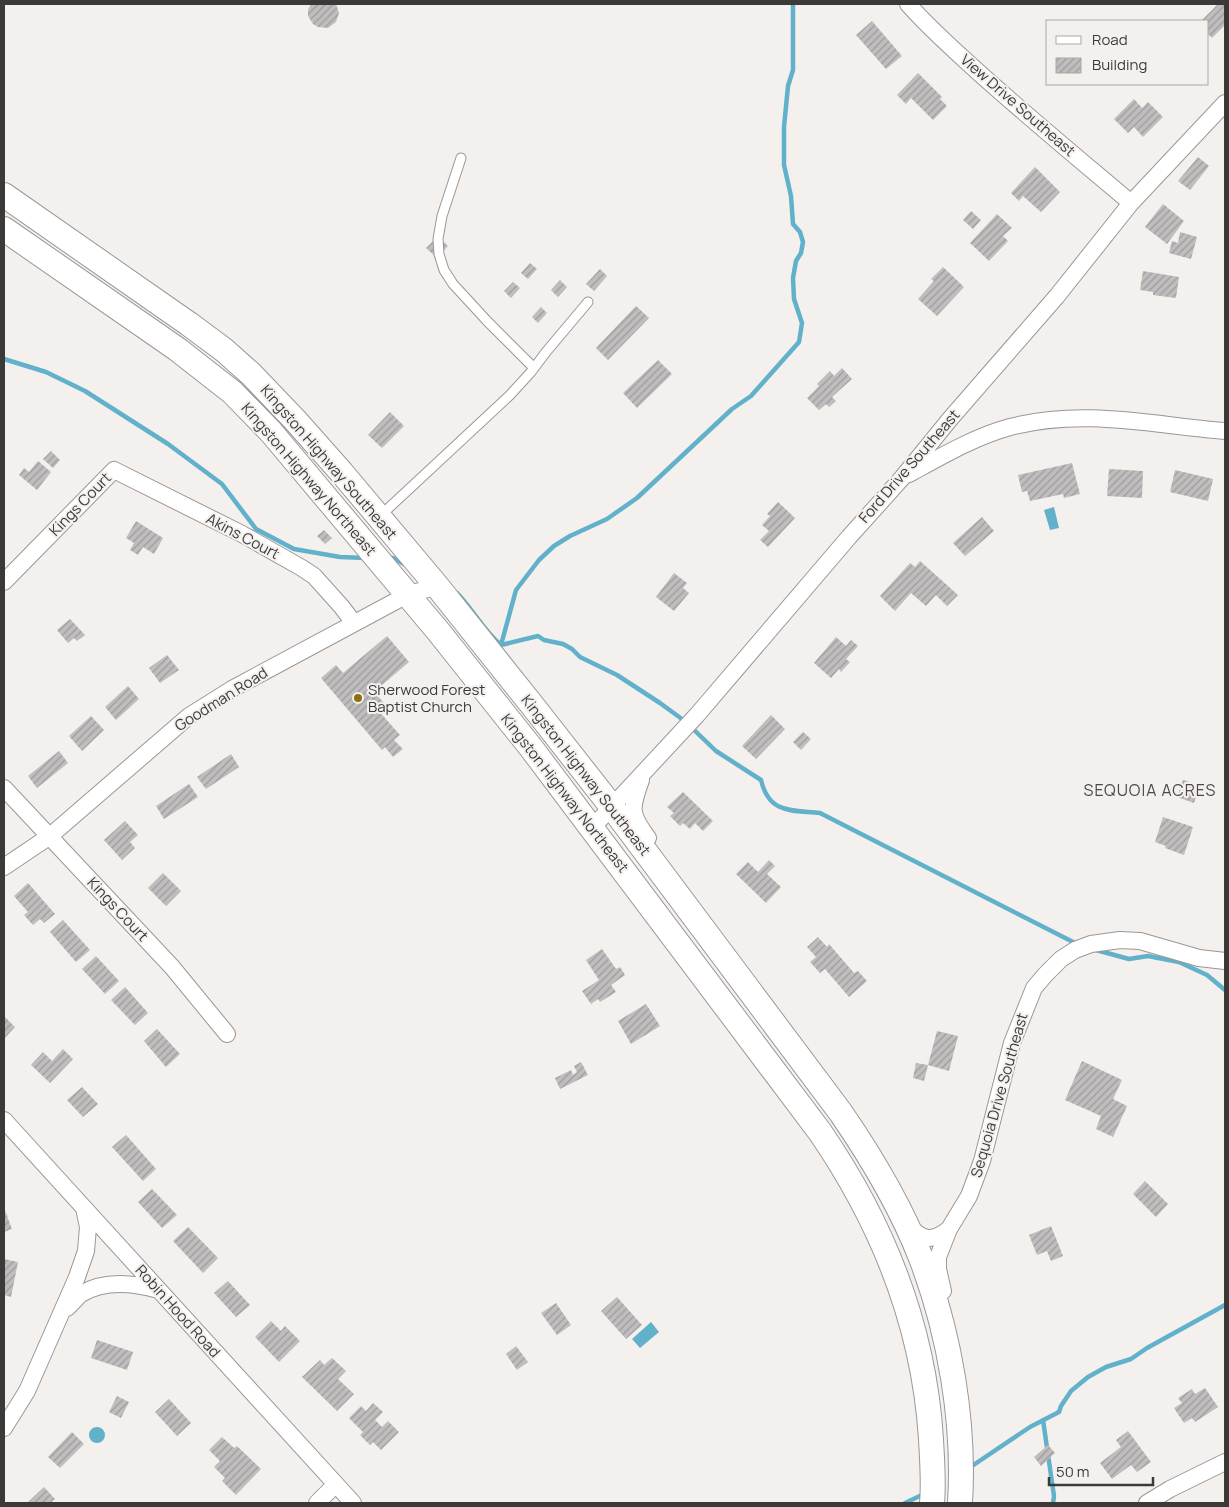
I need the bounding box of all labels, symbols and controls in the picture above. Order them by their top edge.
legend [1046,20,1209,85]
text: Road [1092,29,1128,50]
street label: View Drive Southeast [956,49,1080,161]
text: Building [1092,54,1147,75]
street label: Kingston Highway Southeast [256,380,402,544]
street label: Kingston Highway Northeast [237,398,381,560]
street label: Ford Drive Southeast [854,405,964,527]
street label: Kings Court [44,468,116,540]
street label: Akins Court [203,508,283,564]
street label: Goodman Road [171,662,271,736]
place label: Sherwood Forest Baptist Church [368,679,485,717]
street label: Kingston Highway Southeast [517,690,655,860]
marker: Sherwood Forest Baptist Church [352,692,364,704]
street label: Kingston Highway Northeast [496,709,634,877]
district label: SEQUOIA ACRES [1084,779,1216,801]
street label: Kings Court [83,872,153,946]
street label: Sequoia Drive Southeast [965,1010,1033,1180]
street label: Robin Hood Road [131,1260,225,1362]
scale bar [1049,1454,1153,1486]
text: 50 m [1056,1461,1090,1482]

